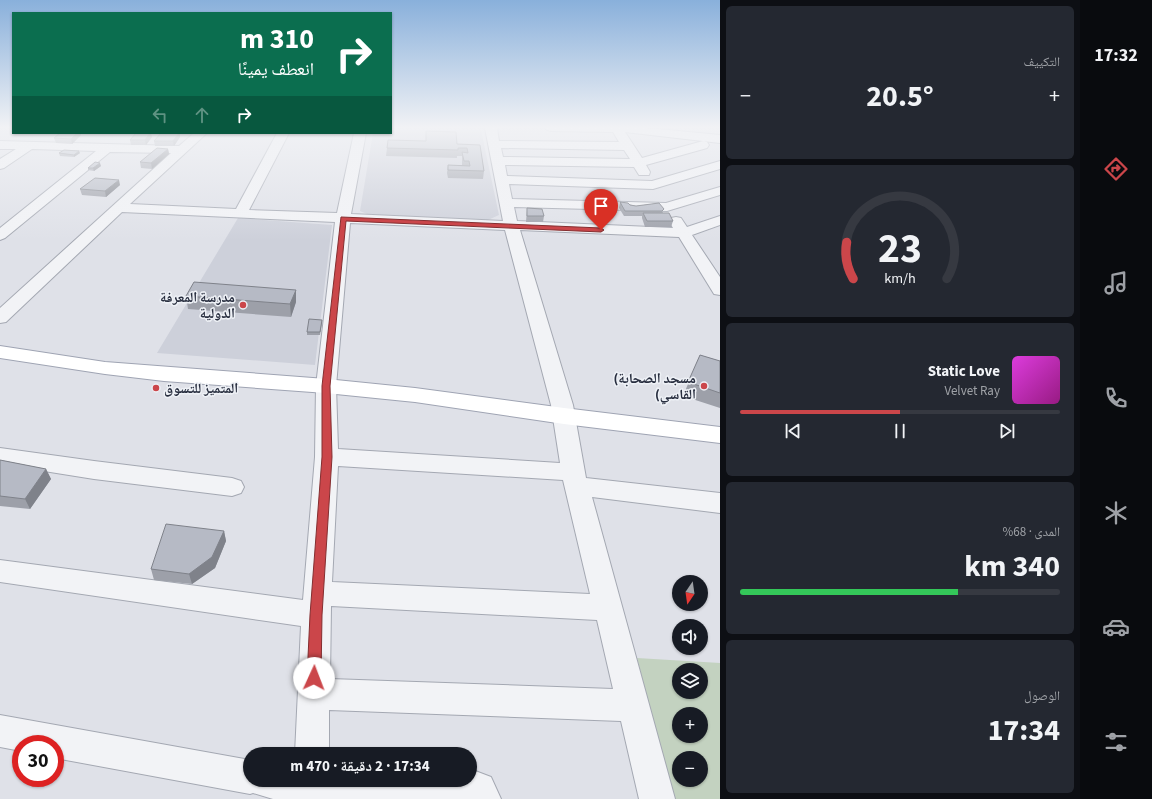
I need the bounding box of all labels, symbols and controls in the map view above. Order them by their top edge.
text: 310 m [240,19,314,59]
icon: right [328,28,380,80]
text: 17:32 [1094,43,1138,68]
text: التكييف [1024,53,1060,71]
text: انعطف يمينًا [238,57,314,82]
text: 20.5° [866,75,934,118]
text: − [740,80,751,112]
text: + [1049,80,1060,112]
icon: left [149,104,171,126]
icon: ahead [191,104,213,126]
icon: right [233,104,255,126]
icon: directions [1102,155,1130,183]
pin [584,189,618,230]
icon: arrive [590,195,612,217]
text: 23 [878,219,922,279]
text: km/h [884,267,916,288]
icon: music [1102,269,1130,297]
place label: مدرسة المعرفة الدولية [160,288,235,324]
marker: مدرسة المعرفة الدولية [238,300,248,310]
text: Static Love [928,361,1000,382]
place label: (مسجد الصحابة (القاسي [614,369,696,405]
place label: المتميز للتسوق [164,379,238,399]
marker: (مسجد الصحابة (القاسي [699,381,709,391]
text: Velvet Ray [944,382,1000,400]
marker: المتميز للتسوق [151,383,161,393]
icon: phone [1102,384,1130,412]
icon: previous [782,420,804,442]
icon: pause [889,420,911,442]
icon: next [996,420,1018,442]
icon: climate [1102,499,1130,527]
text: المدى · 68% [1002,523,1060,541]
text: 340 km [964,545,1060,588]
north arrow [672,575,708,611]
map controls [672,575,708,787]
icon: car [1102,613,1130,641]
button: sound [672,619,708,655]
position arrow [293,657,335,699]
button: layers [672,663,708,699]
text: الوصول [1024,687,1060,705]
button: + [672,707,708,743]
text: 17:34 [988,709,1060,752]
icon: filters [1102,728,1130,756]
speed limit sign: 30 [12,735,64,787]
button: − [672,751,708,787]
text: 17:34 · 2 دقيقة · 470 m [290,756,430,777]

